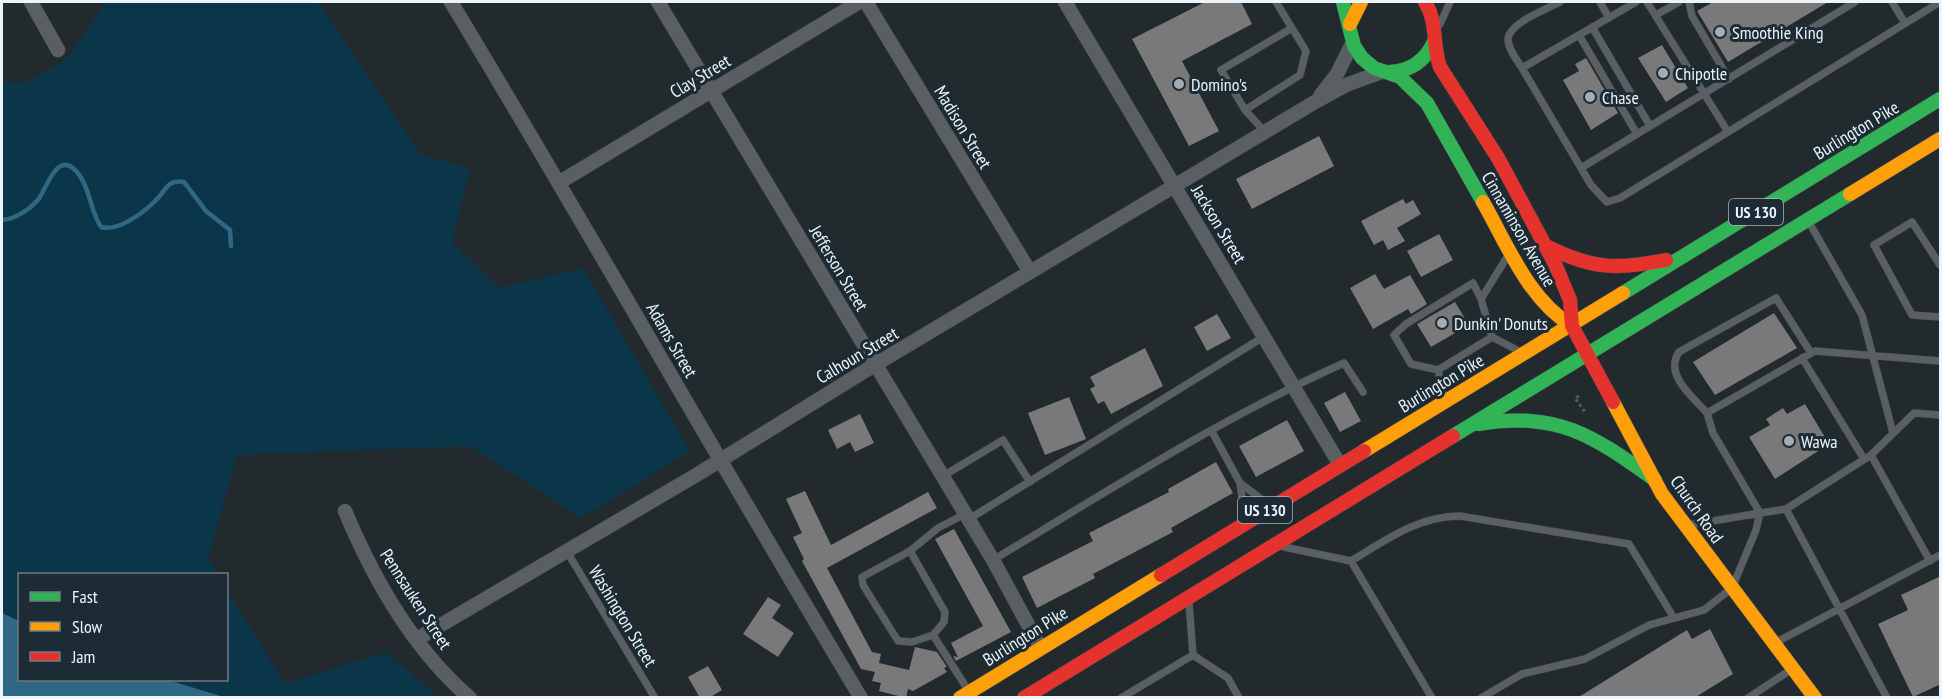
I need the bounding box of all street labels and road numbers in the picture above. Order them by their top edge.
street label: Clay Street [665,49,735,103]
street label: Madison Street [929,81,997,173]
street label: Burlington Pike [1809,96,1903,164]
street label: Cinnaminson Avenue [1477,167,1561,291]
street label: Jackson Street [1186,180,1251,268]
road number: US 130 [1729,199,1783,225]
street label: Jefferson Street [804,220,874,315]
street label: Adams Street [641,299,703,381]
street label: Calhoun Street [812,321,902,389]
street label: Burlington Pike [1394,349,1488,417]
street label: Church Road [1665,471,1729,547]
road number: US 130 [1238,497,1292,523]
street label: Pennsauken Street [375,544,457,654]
street label: Washington Street [584,561,662,671]
street label: Burlington Pike [978,601,1072,671]

